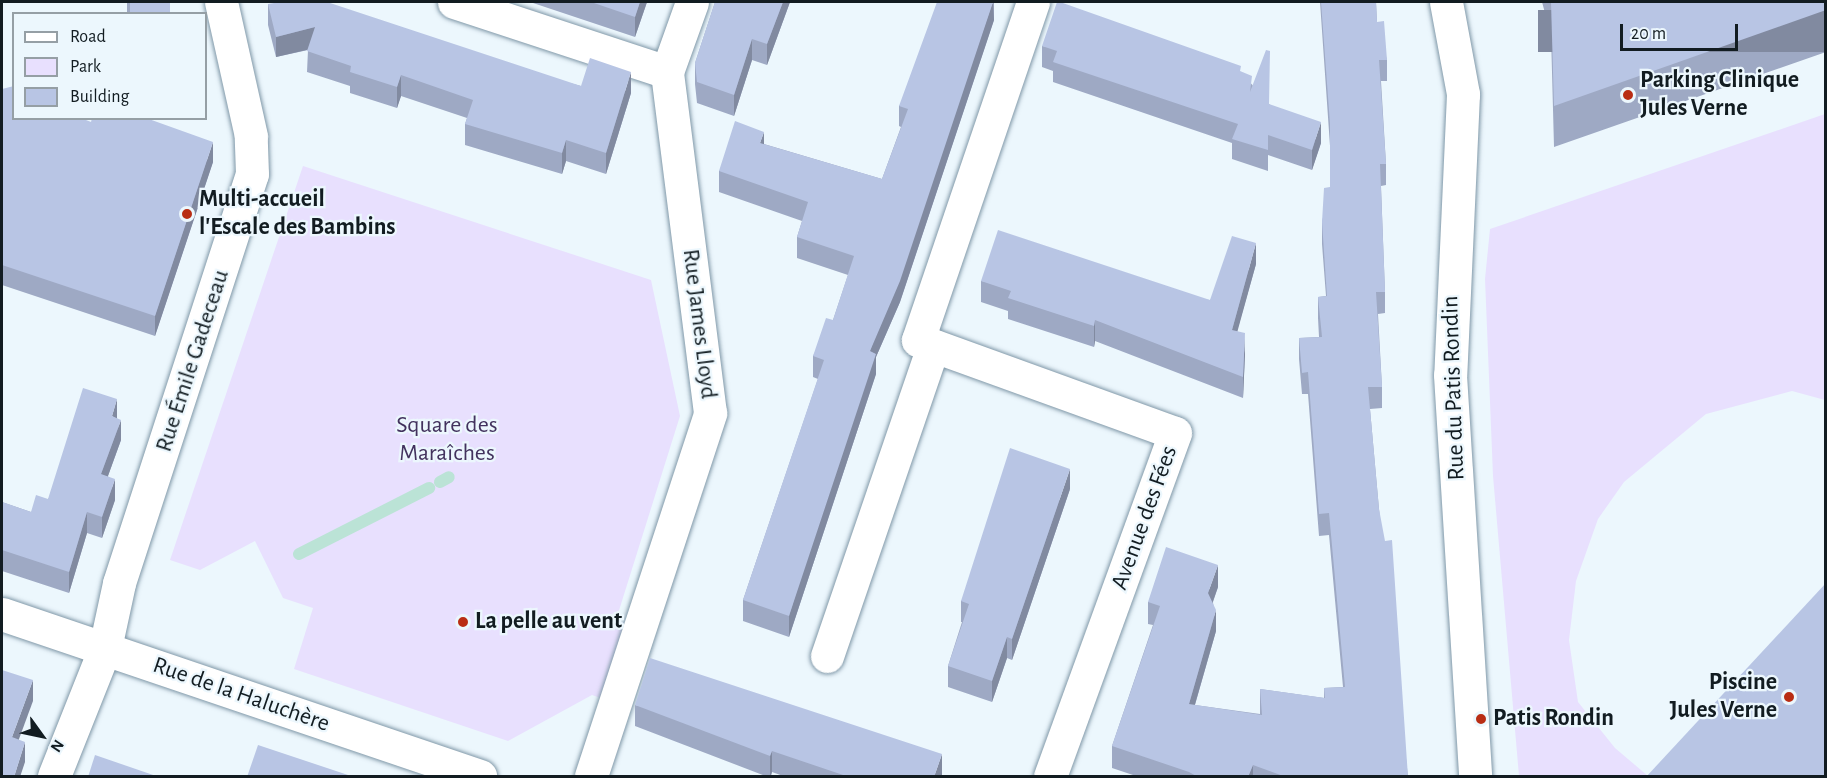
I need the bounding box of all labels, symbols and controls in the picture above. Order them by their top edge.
legend [12,12,207,120]
scale bar [1623,12,1742,50]
text: 20 m [1631,25,1666,43]
text: Road [70,28,106,46]
text: Park [70,58,101,76]
place label: Parking Clinique Jules Verne [1640,67,1799,123]
text: Building [70,88,129,106]
marker: Parking Clinique Jules Verne [1621,88,1635,102]
place label: Multi-accueil l'Escale des Bambins [199,186,396,242]
marker: Multi-accueil l'Escale des Bambins [180,207,194,221]
street label: Rue James Lloyd [676,247,722,401]
street label: Rue Émile Gadeceau [150,266,236,456]
street label: Rue du Patis Rondin [1436,295,1472,481]
park label: Square des Maraîches [396,412,498,468]
street label: Avenue des Fées [1106,442,1184,594]
place label: La pelle au vent [475,608,622,636]
marker: La pelle au vent [456,615,470,629]
street label: Rue de la Haluchère [149,651,333,739]
place label: Piscine Jules Verne [1670,669,1777,725]
marker: Piscine Jules Verne [1782,690,1796,704]
place label: Patis Rondin [1493,705,1614,733]
north arrow [12,706,72,766]
marker: Patis Rondin [1474,712,1488,726]
text: N [47,737,67,755]

